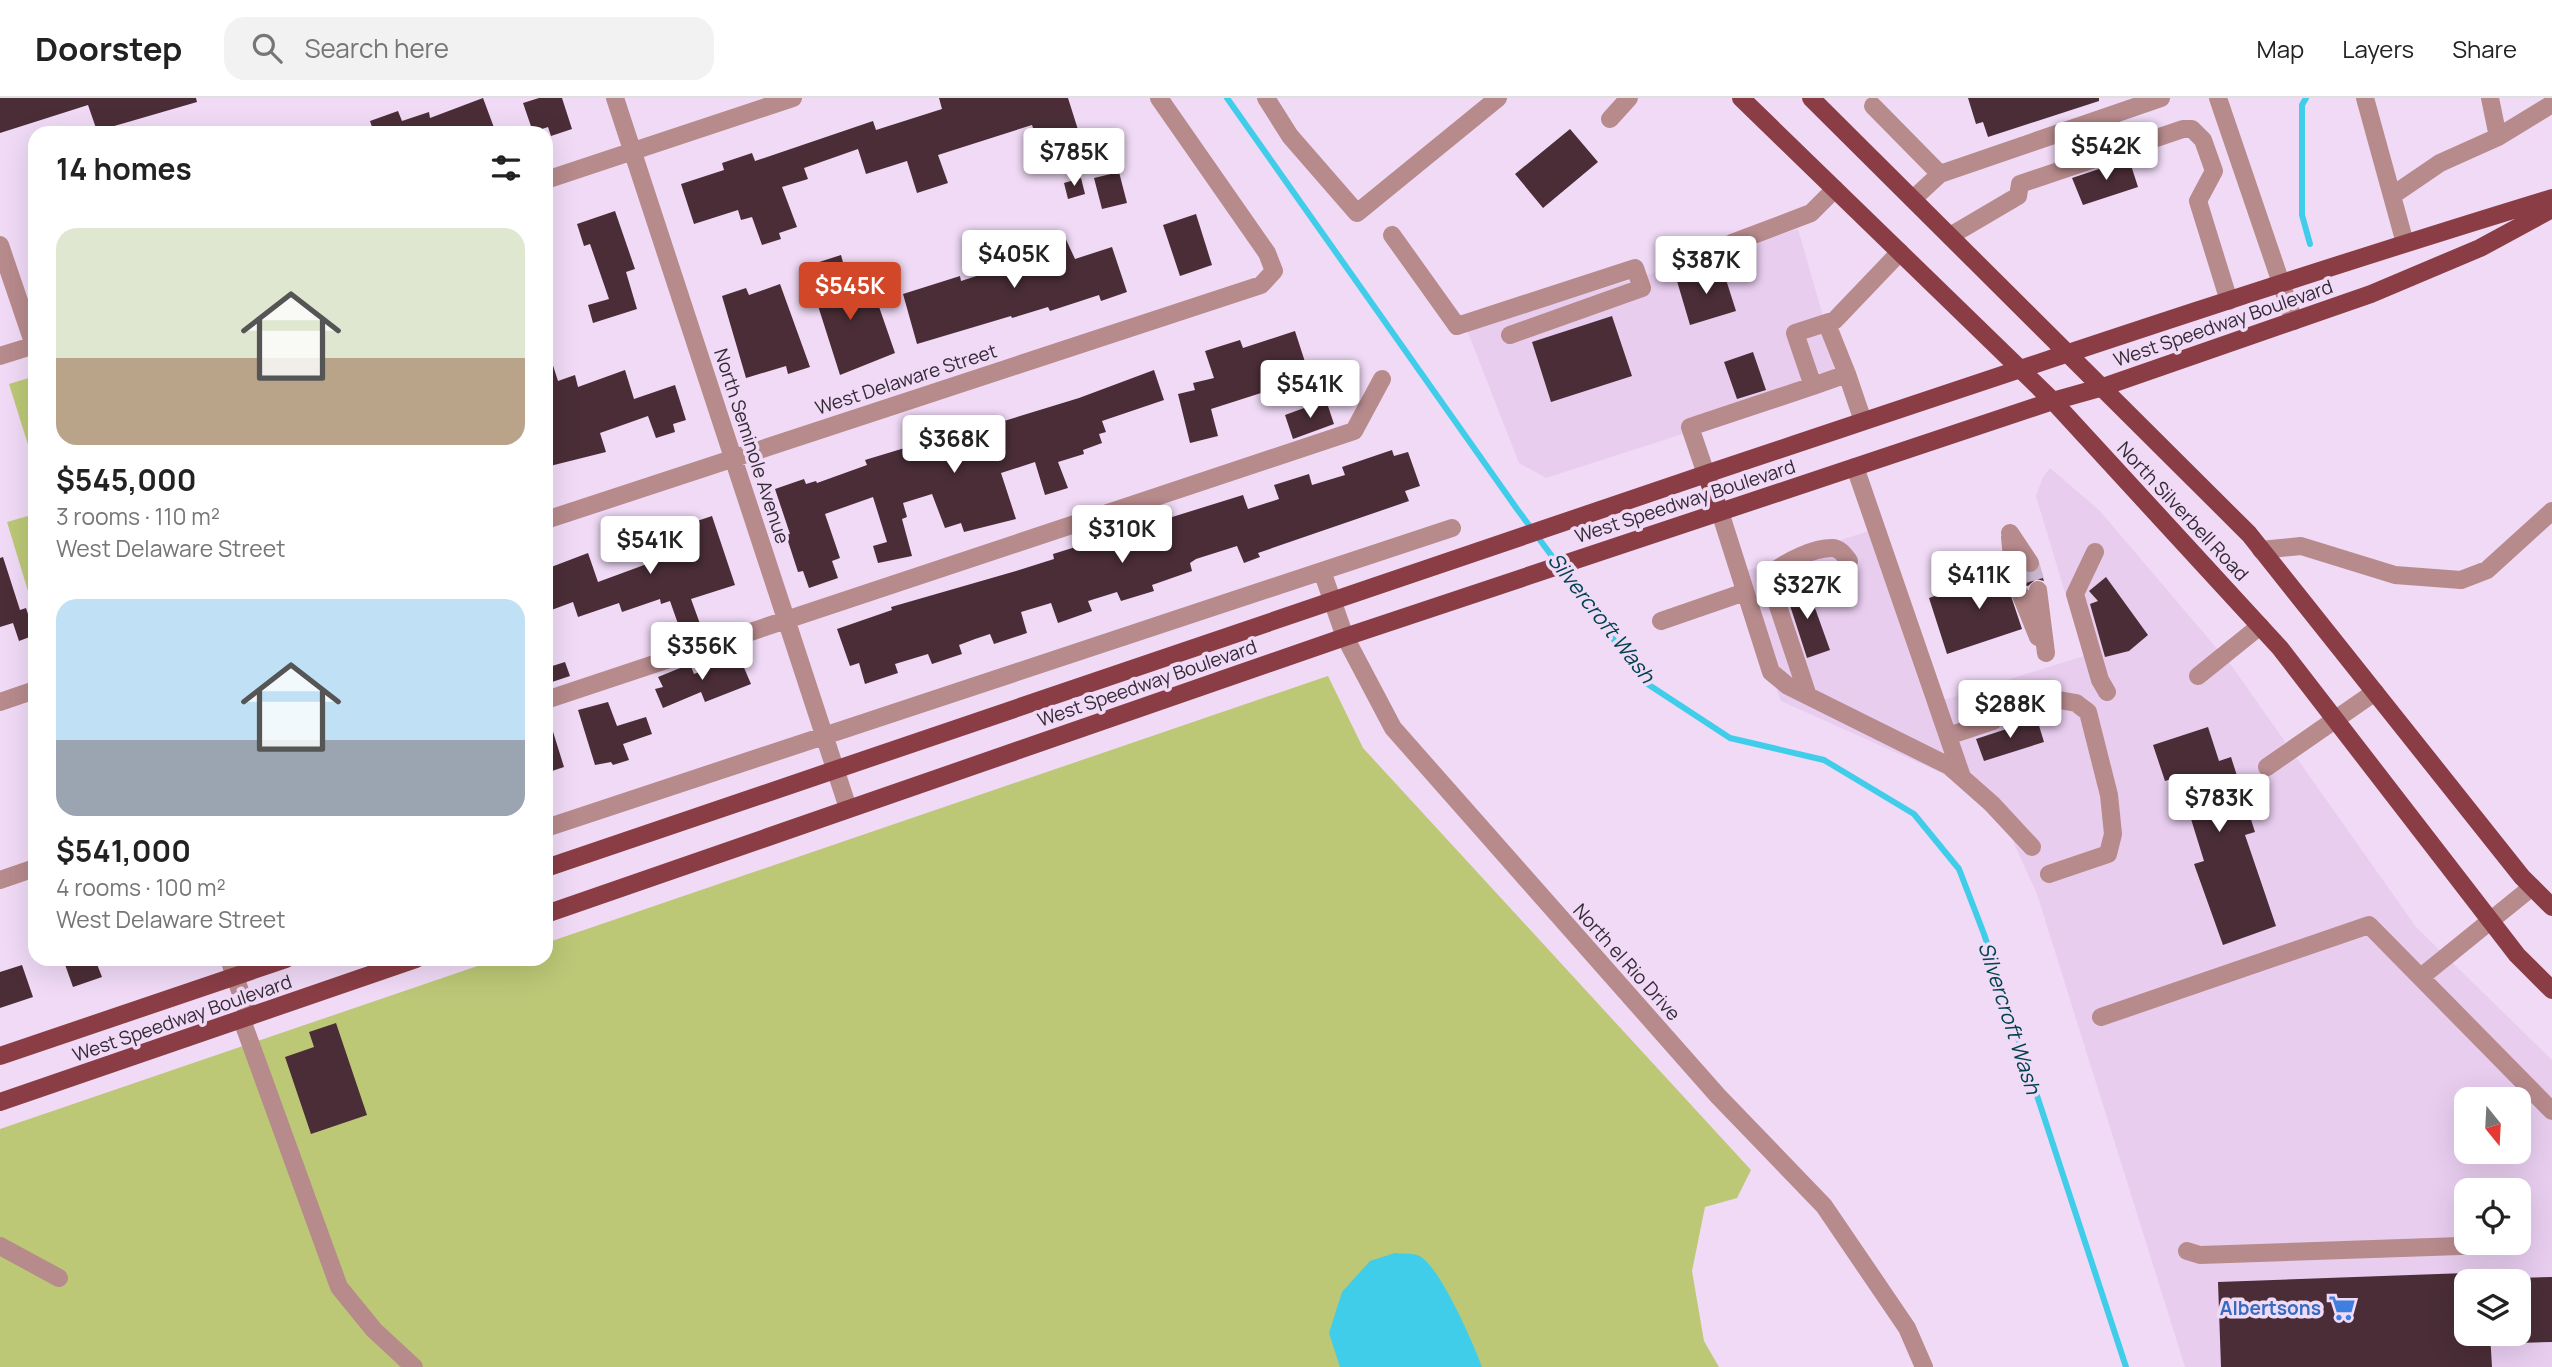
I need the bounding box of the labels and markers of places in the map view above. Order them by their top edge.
pin: $542K [2057,122,2155,182]
pin: $785K [1025,129,1123,188]
pin: $405K [965,230,1063,290]
pin: $387K [1657,236,1755,296]
pin: $545K [801,262,899,322]
pin: $541K [1261,360,1359,420]
pin: $368K [905,416,1003,475]
pin: $310K [1073,505,1171,565]
pin: $541K [601,517,699,576]
pin: $411K [1930,552,2028,611]
pin: $327K [1758,561,1856,621]
pin: $356K [653,622,751,682]
pin: $288K [1961,680,2059,740]
pin: $783K [2170,774,2268,834]
supermarket icon: Albertsons [2327,1293,2357,1323]
place label: Albertsons [2220,1295,2321,1321]

